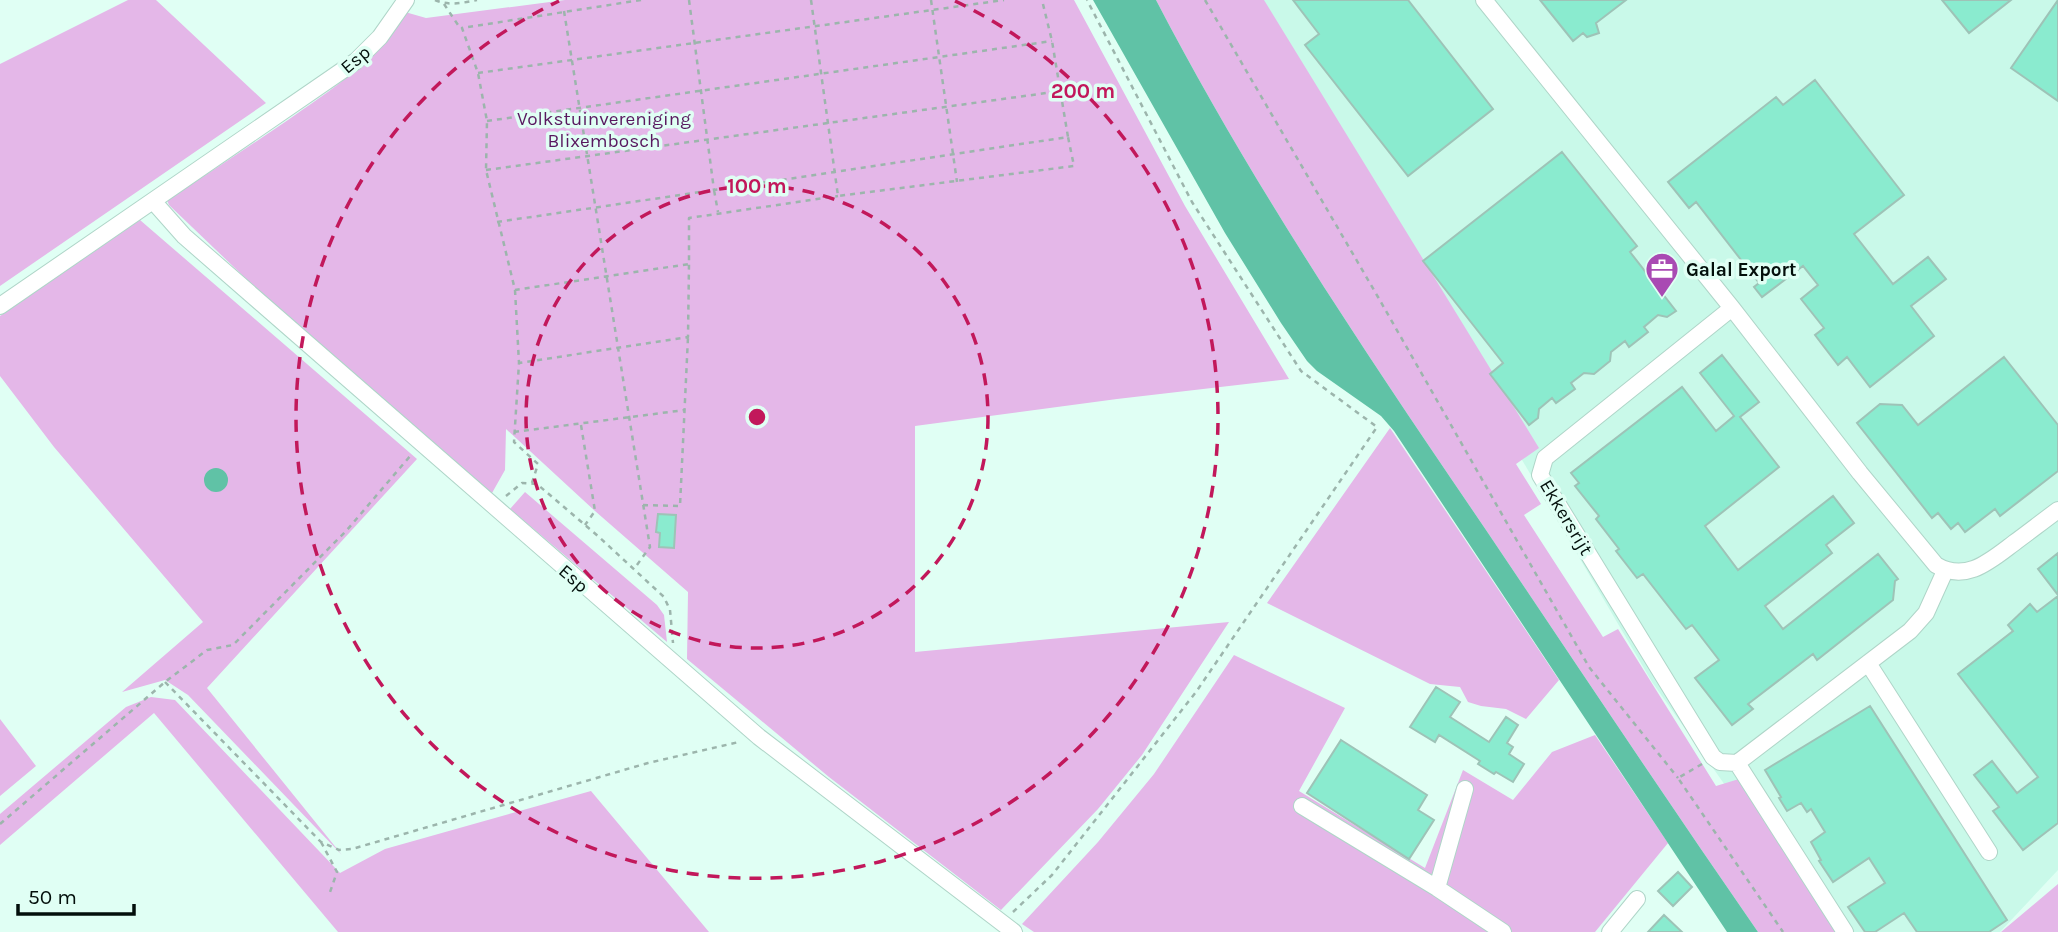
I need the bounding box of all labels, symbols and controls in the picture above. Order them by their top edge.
street label: Esp [336,41,375,78]
text: 200 m [1051,79,1115,103]
park label: Volkstuinvereniging Blixembosch [517,108,691,152]
text: 100 m [727,174,787,198]
office icon: Galal Export [1643,250,1681,299]
place label: Galal Export [1686,259,1796,281]
centre of rings [745,405,769,429]
street label: Ekkersrijt [1535,476,1597,559]
street label: Esp [554,560,593,597]
scale bar [18,872,133,916]
text: 50 m [28,885,77,909]

